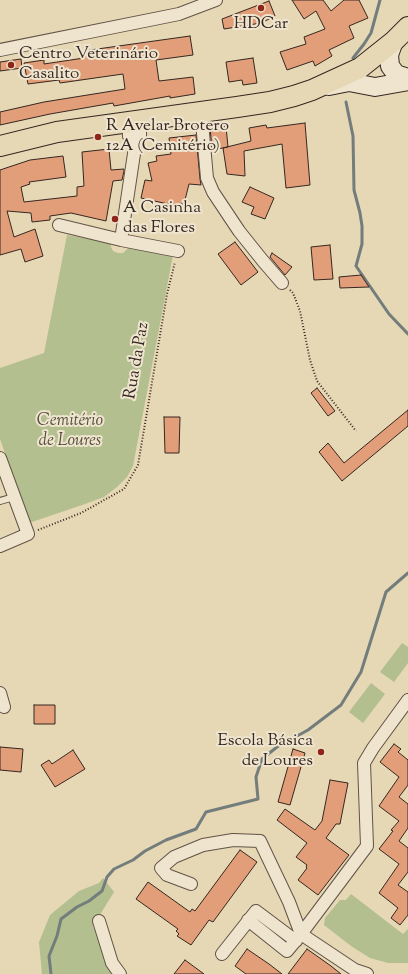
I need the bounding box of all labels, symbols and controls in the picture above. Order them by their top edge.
marker: HDCar [256,3,266,13]
place label: HDCar [234,15,288,35]
place label: Centro Veterinário Casalito [19,45,158,85]
marker: Centro Veterinário Casalito [6,60,16,70]
place label: R Avelar Brotero 12A (Cemitério) [106,117,229,157]
marker: R Avelar Brotero 12A (Cemitério) [93,132,103,142]
place label: A Casinha das Flores [123,199,201,239]
marker: A Casinha das Flores [110,214,120,224]
street label: Rua da Paz [121,321,155,401]
park label: Cemitério de Loures [37,412,103,452]
place label: Escola Básica de Loures [217,732,313,772]
marker: Escola Básica de Loures [316,747,326,757]

